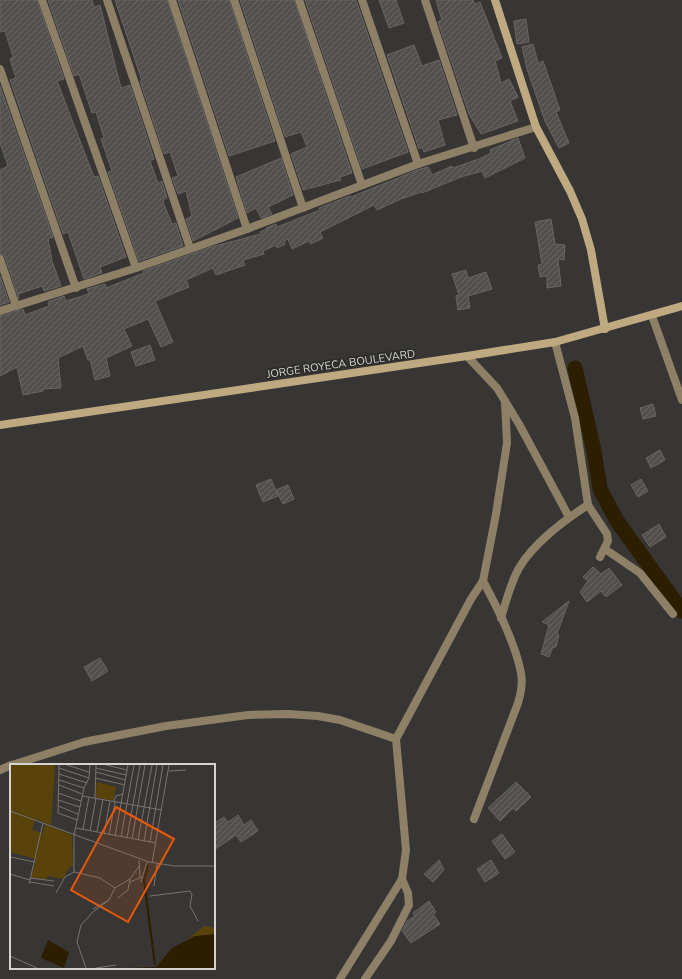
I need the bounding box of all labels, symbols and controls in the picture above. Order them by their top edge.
street label: JORGE ROYECA BOULEVARD [265,346,416,382]
inset map [10,764,215,969]

